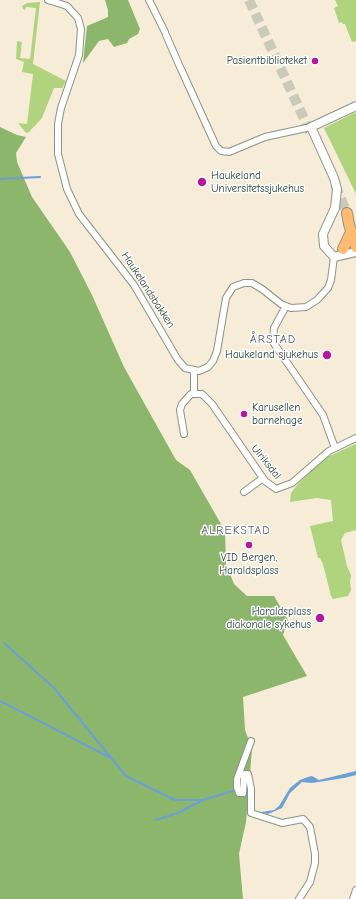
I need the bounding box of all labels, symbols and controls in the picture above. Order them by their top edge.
place label: Pasientbiblioteket [227,54,307,68]
marker: Pasientbiblioteket [310,56,320,66]
place label: Haukeland Universitetssjukehus [211,169,304,195]
marker: Haukeland Universitetssjukehus [196,176,208,188]
street label: Haukelandsbakken [119,250,177,330]
district label: ÅRSTAD [250,333,296,347]
place label: Haukeland sjukehus [225,348,318,362]
marker: Haukeland sjukehus [321,349,333,361]
place label: Karusellen barnehage [252,401,302,427]
marker: Karusellen barnehage [239,409,249,419]
street label: Ulriksdal [248,442,284,482]
district label: ALREKSTAD [201,524,271,538]
marker: VID Bergen, Haraldsplass [244,540,254,550]
place label: VID Bergen, Haraldsplass [219,551,279,577]
place label: Haraldsplass diakonale sykehus [227,605,311,631]
marker: Haraldsplass diakonale sykehus [314,612,326,624]

